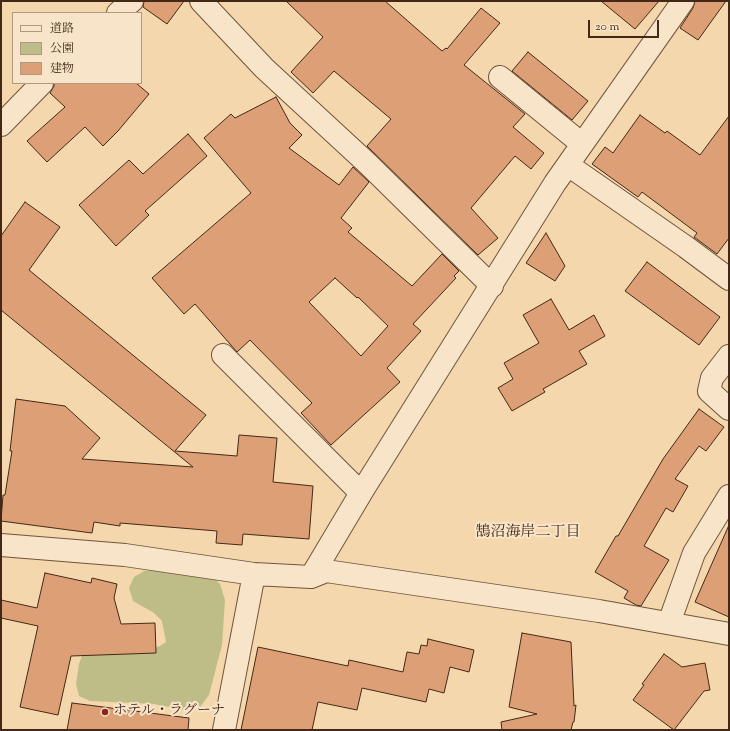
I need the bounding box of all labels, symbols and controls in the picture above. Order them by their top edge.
legend [12,12,142,84]
scale bar [590,12,661,38]
text: 20 m [595,18,619,36]
text: 道路 [50,20,74,38]
text: 公園 [50,40,74,58]
text: 建物 [50,60,74,78]
district label: 鵠沼海岸二丁目 [476,524,580,542]
place label: ホテル・ラグーナ [113,704,225,720]
marker: ホテル・ラグーナ [100,707,110,717]

